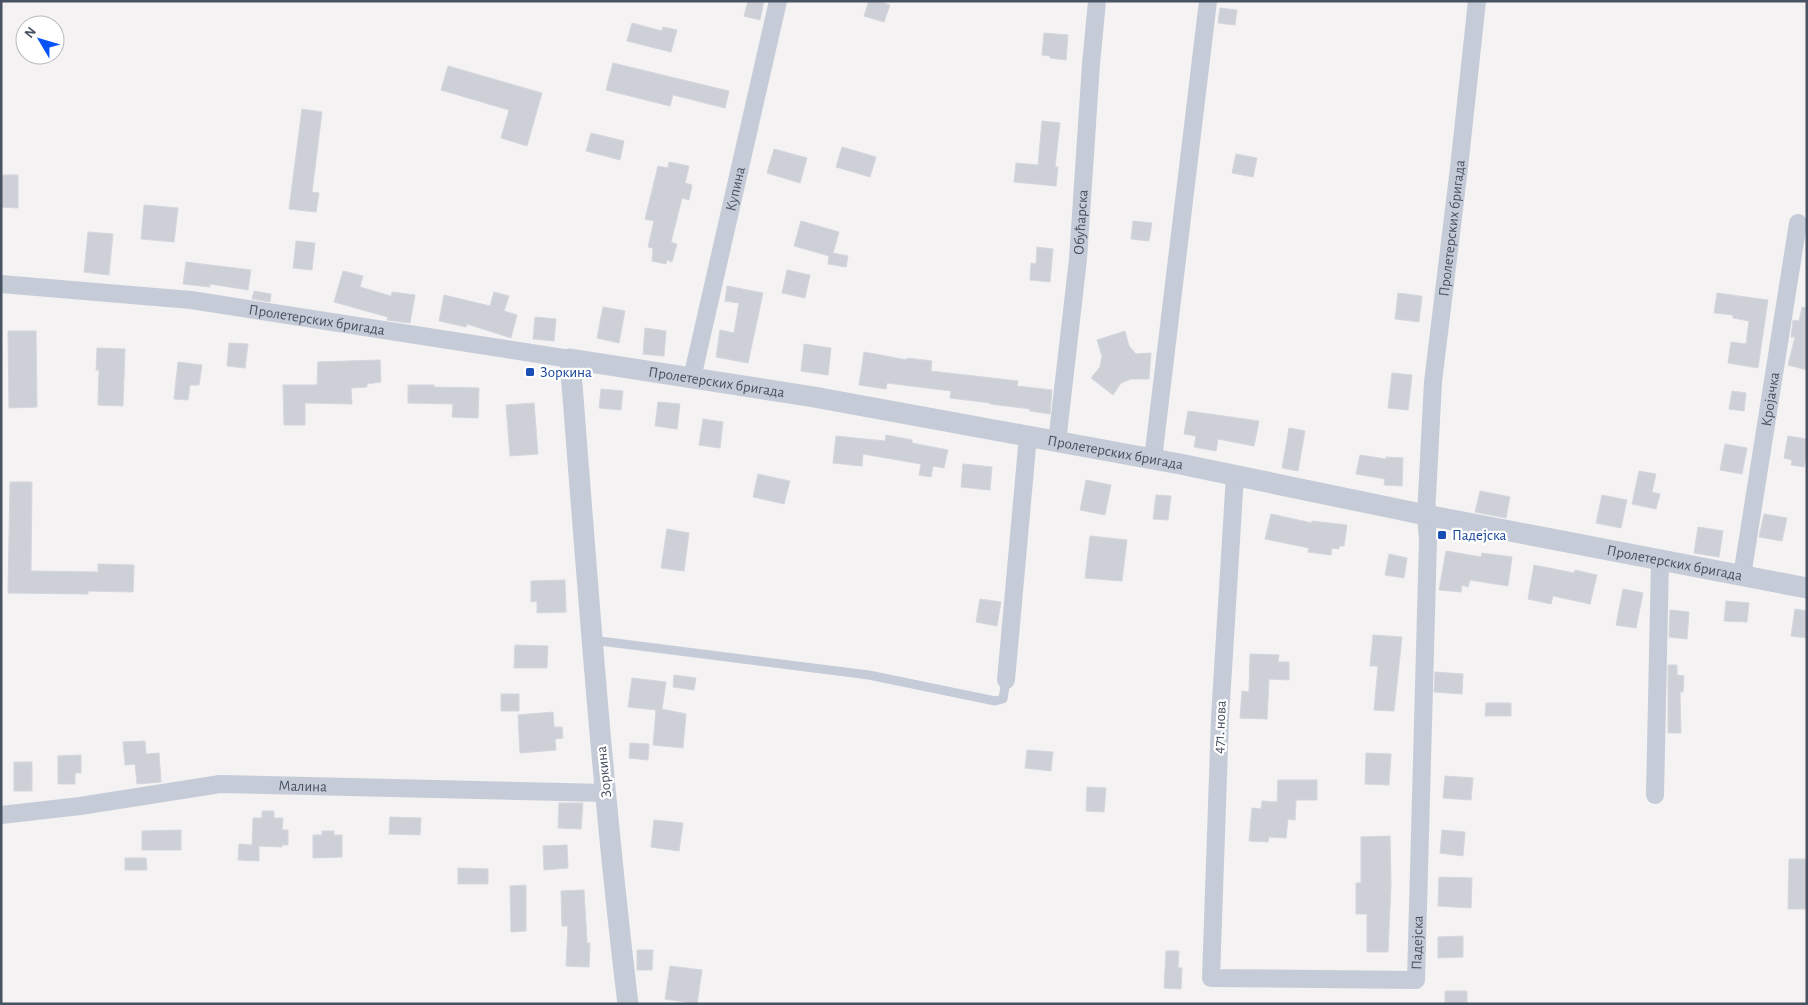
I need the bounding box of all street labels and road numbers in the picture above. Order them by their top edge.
street label: Пролетерских бригада [1436,159,1467,297]
street label: Купина [723,165,748,213]
street label: Обућарска [1071,189,1090,255]
street label: Пролетерских бригада [248,302,386,338]
street label: Пролетерских бригада [647,364,786,400]
street label: Кројачка [1758,371,1782,427]
street label: Пролетерских бригада [1046,432,1185,472]
street label: Пролетерских бригада [1606,542,1744,583]
street label: 471. нова [1211,700,1229,754]
street label: Зоркина [594,745,614,799]
street label: Малина [278,778,327,794]
street label: Падејска [1409,915,1425,970]

